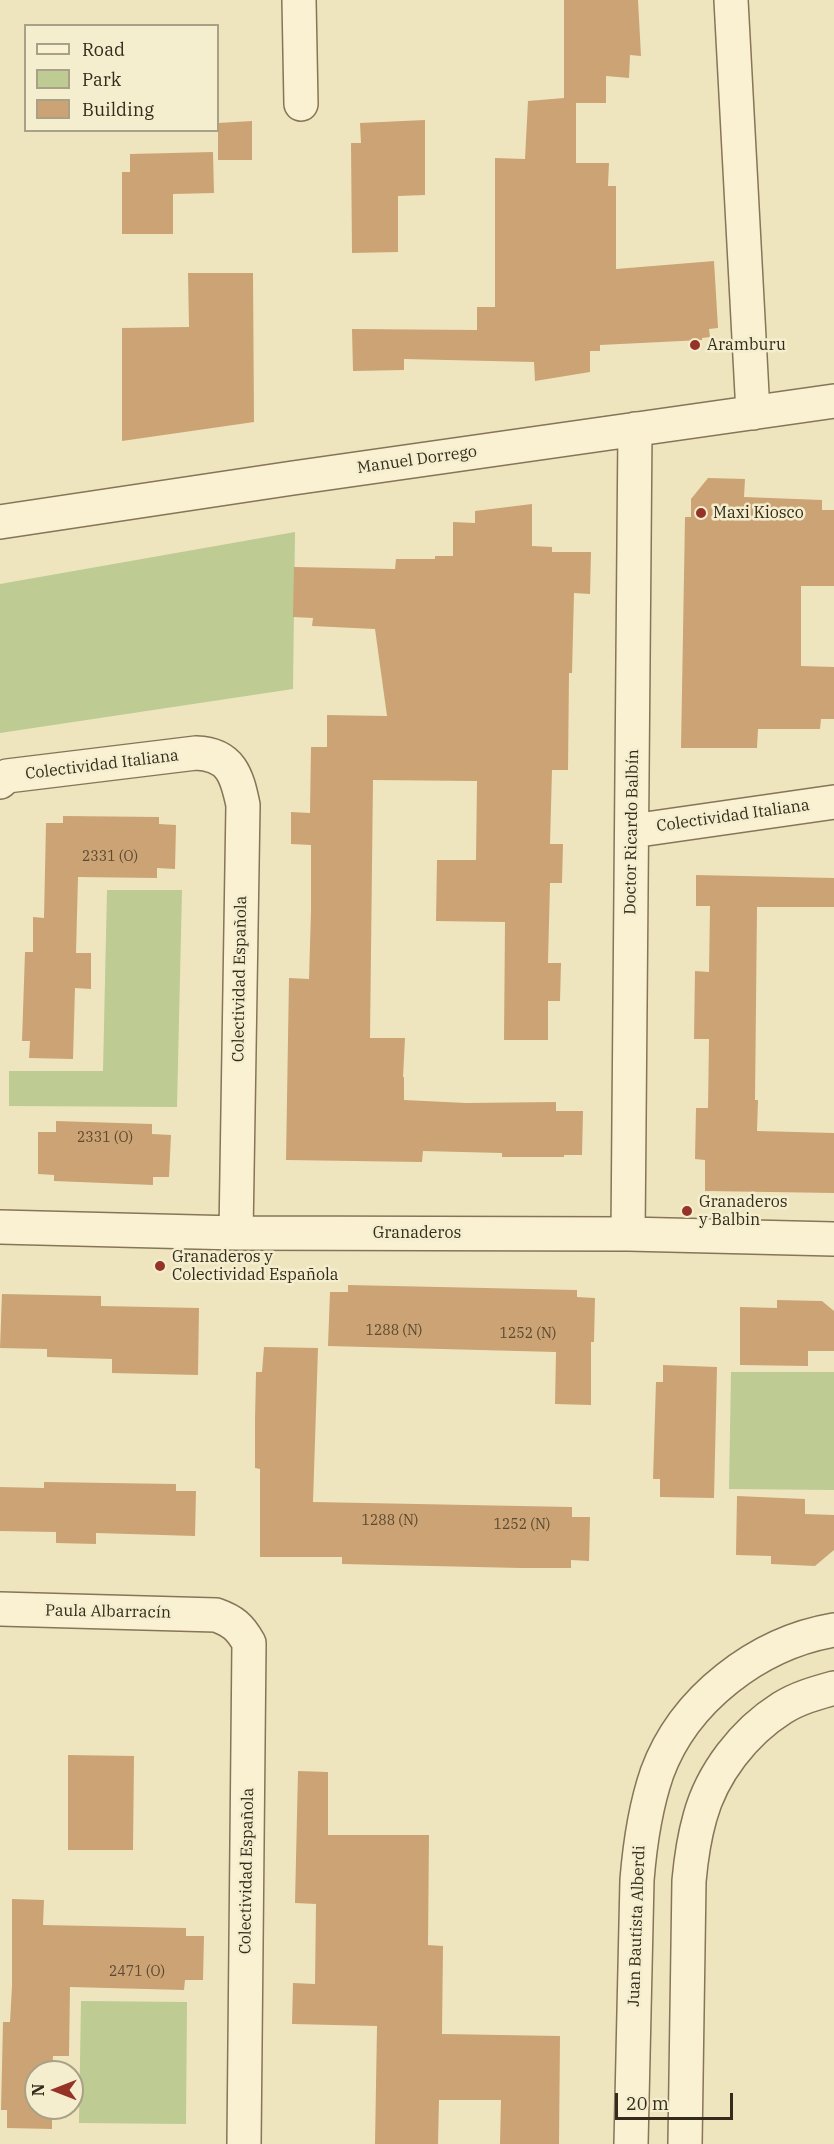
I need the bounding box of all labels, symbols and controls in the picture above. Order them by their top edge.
legend [24,24,219,132]
text: Road [82,38,125,61]
text: Park [82,68,121,91]
text: Building [82,98,154,121]
place label: Aramburu [707,335,786,355]
marker: Aramburu [688,338,702,352]
street label: Manuel Dorrego [356,442,478,478]
place label: Maxi Kiosco [713,503,804,523]
marker: Maxi Kiosco [694,506,708,520]
street label: Colectividad Italiana [24,746,180,784]
street label: Doctor Ricardo Balbín [621,749,643,915]
street label: Colectividad Italiana [655,796,811,836]
house number: 2331 (O) [82,849,138,865]
street label: Colectividad Española [229,896,251,1062]
house number: 2331 (O) [77,1130,133,1146]
place label: Granaderos y Balbin [699,1192,788,1230]
marker: Granaderos y Balbin [680,1204,694,1218]
street label: Granaderos [373,1223,461,1243]
place label: Granaderos y Colectividad Española [172,1247,339,1285]
marker: Granaderos y Colectividad Española [153,1259,167,1273]
house number: 1288 (N) [366,1323,422,1339]
house number: 1252 (N) [500,1326,556,1342]
house number: 1288 (N) [362,1513,418,1529]
house number: 1252 (N) [494,1517,550,1533]
street label: Paula Albarracín [45,1601,171,1623]
street label: Colectividad Española [236,1788,258,1954]
street label: Juan Bautista Alberdi [625,1845,649,2007]
house number: 2471 (O) [109,1964,165,1980]
north arrow [24,2060,84,2120]
scale bar [618,2081,736,2119]
text: N [28,2084,48,2096]
text: 20 m [626,2092,669,2115]

